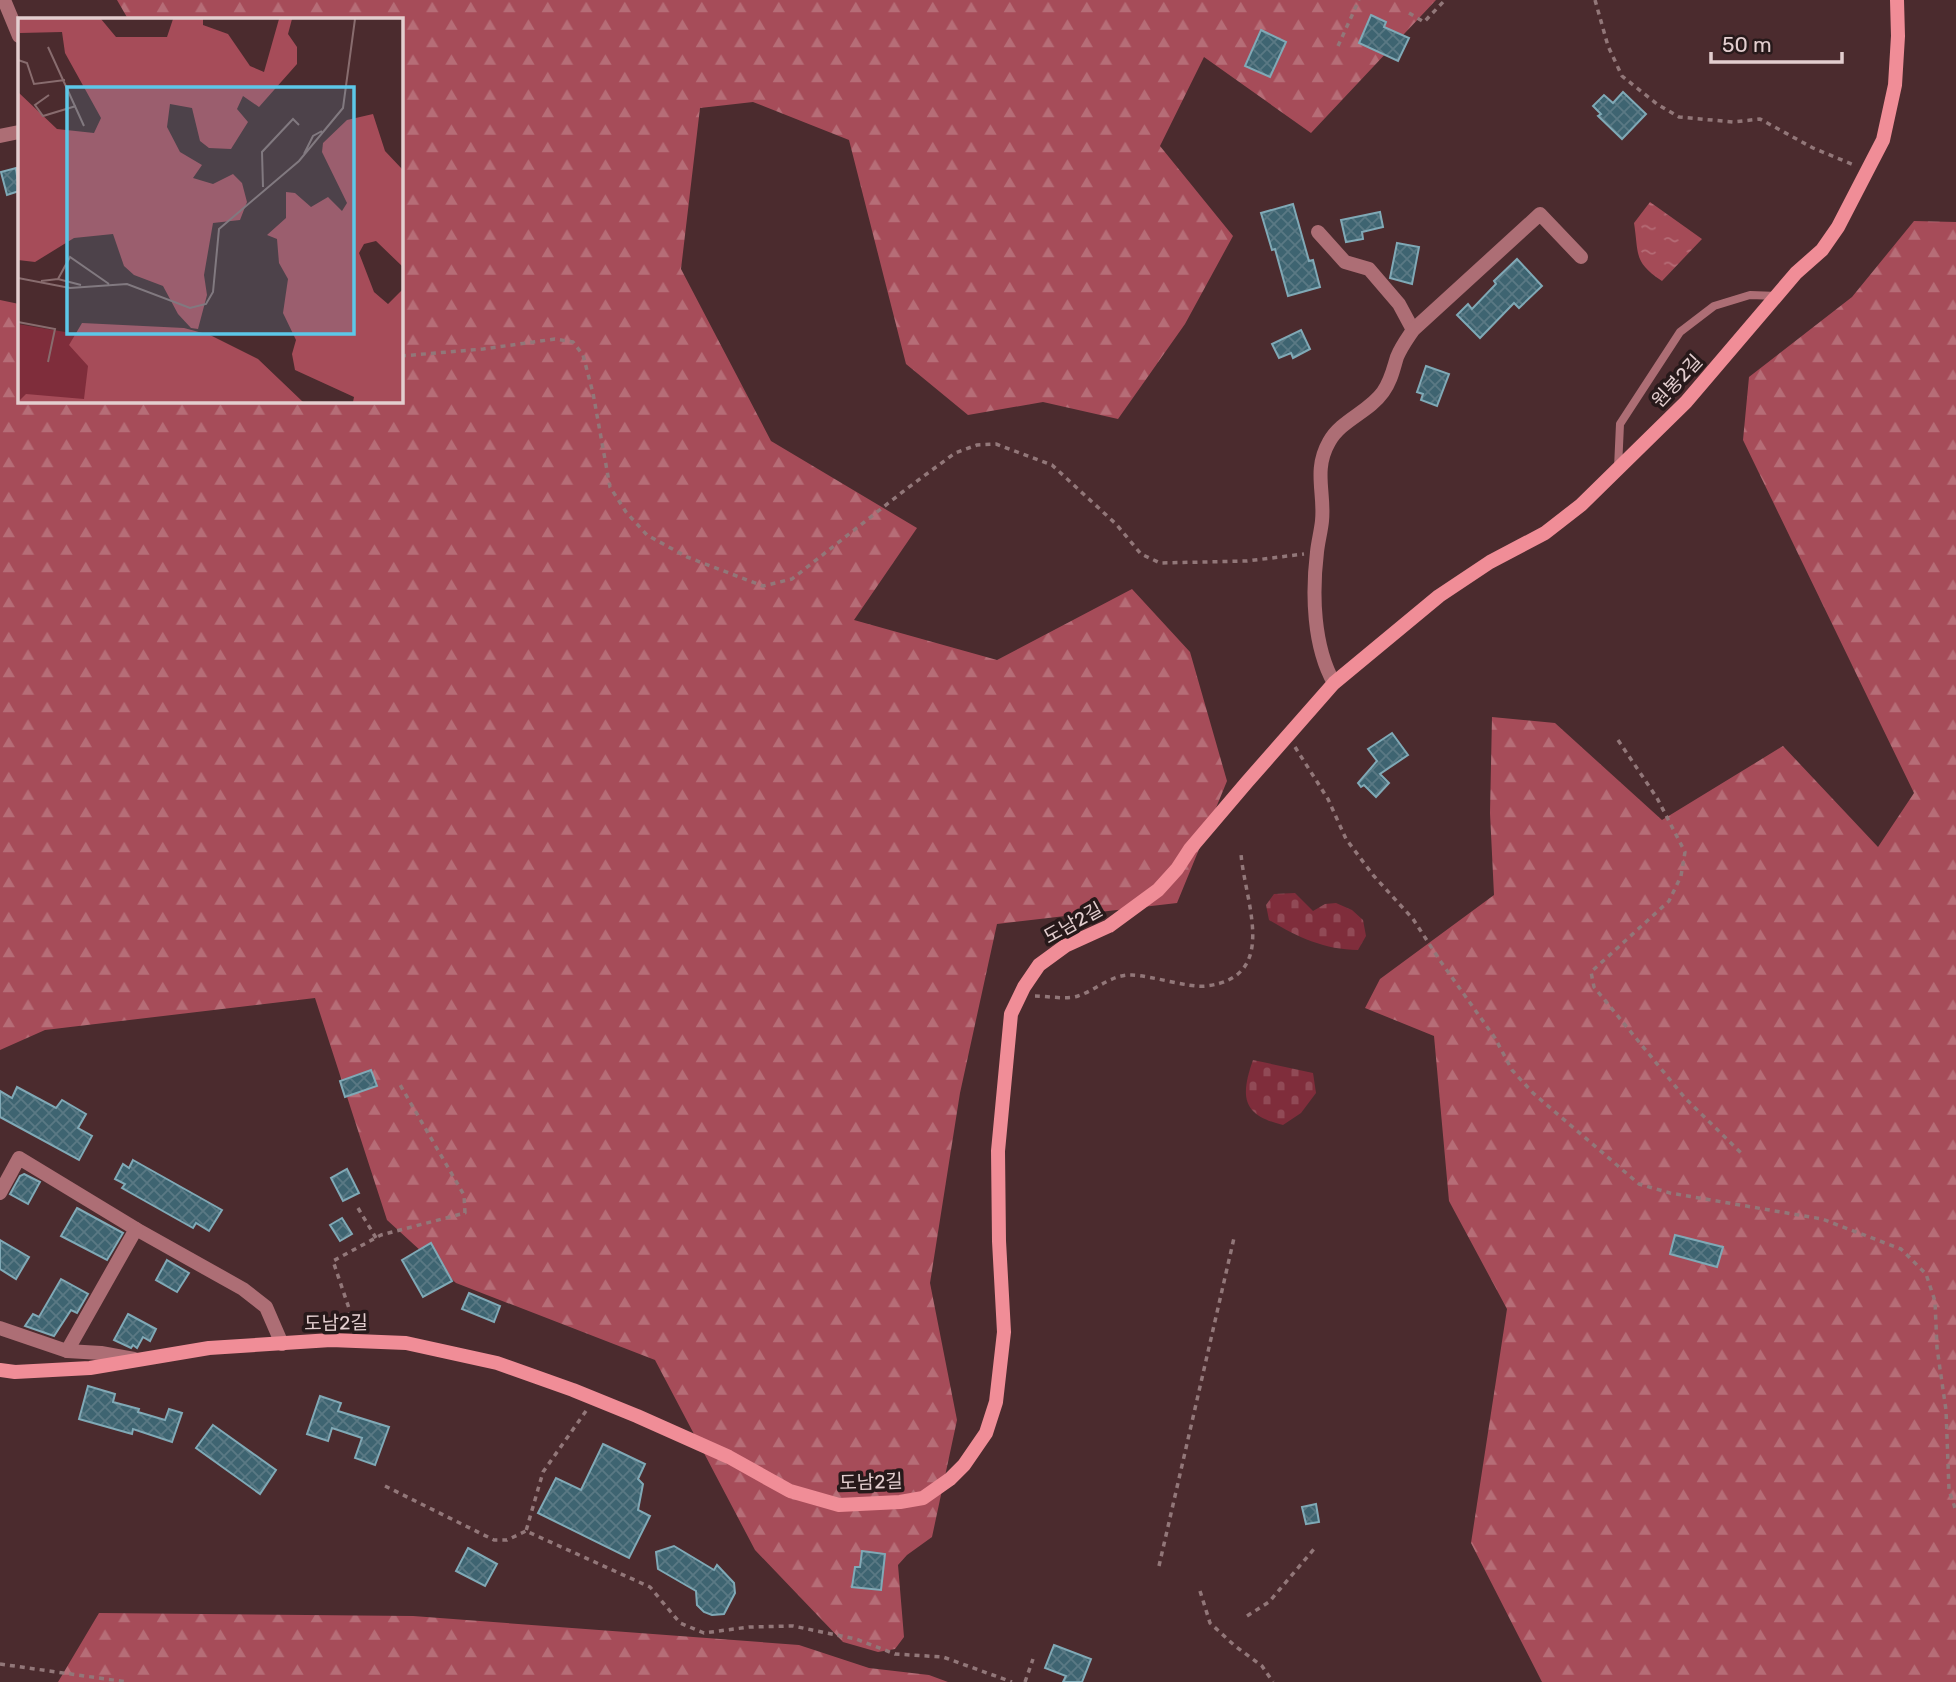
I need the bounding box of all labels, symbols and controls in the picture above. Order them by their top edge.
inset map [18,18,402,402]
scale bar [1711,21,1842,65]
text: 50 m [1722,32,1772,57]
street label: 원봉2길 [1647,350,1707,412]
street label: 도남2길 [1040,898,1106,948]
street label: 도남2길 [304,1311,368,1335]
street label: 도남2길 [839,1469,903,1495]

